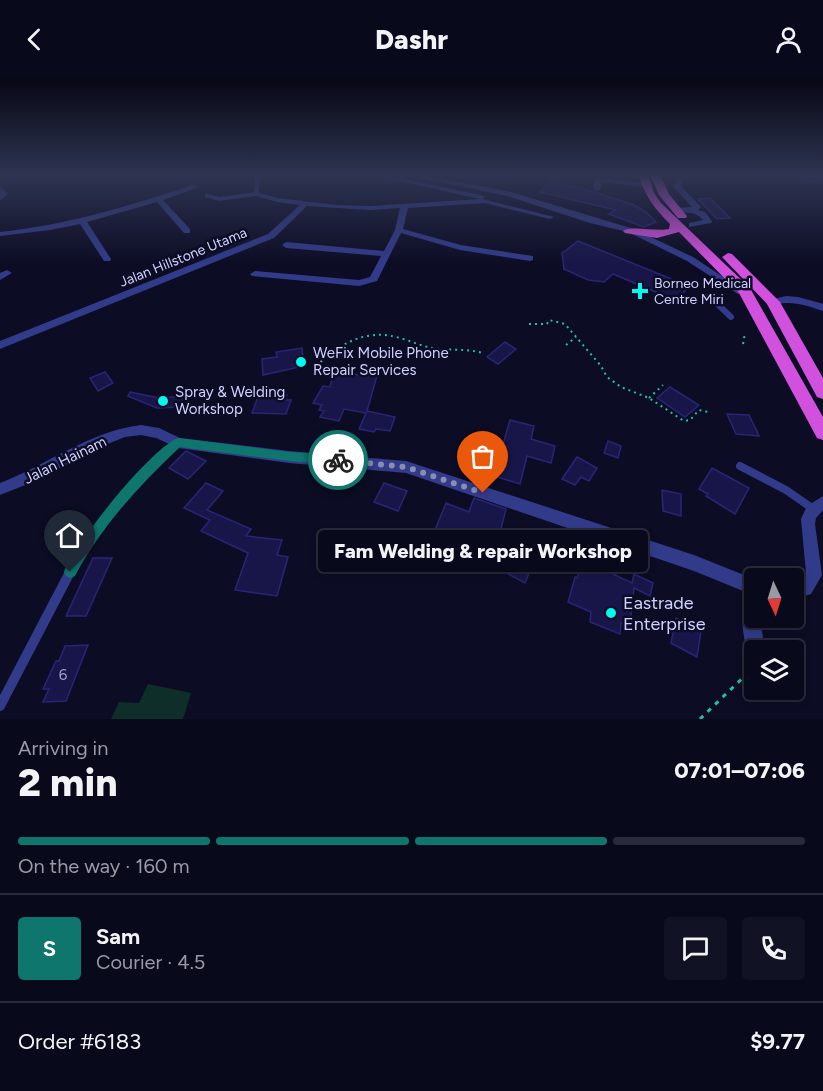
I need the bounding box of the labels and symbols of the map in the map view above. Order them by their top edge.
street label: Jalan Hillstone Utama [117,224,249,291]
place label: Borneo Medical Centre Miri [654,275,751,308]
marker: Borneo Medical Centre Miri [631,282,649,300]
place label: WeFix Mobile Phone Repair Services [313,344,449,379]
marker: WeFix Mobile Phone Repair Services [294,355,308,369]
place label: Spray & Welding Workshop [175,383,285,418]
marker: Spray & Welding Workshop [156,394,170,408]
courier [308,430,368,490]
pin [457,431,508,493]
street label: Jalan Hainam [21,432,109,488]
pin [44,510,95,572]
callout: Fam Welding & repair Workshop [318,529,648,571]
north arrow [744,568,804,628]
place label: Eastrade Enterprise [623,592,706,635]
marker: Eastrade Enterprise [604,606,618,620]
house number: 6 [59,666,68,684]

